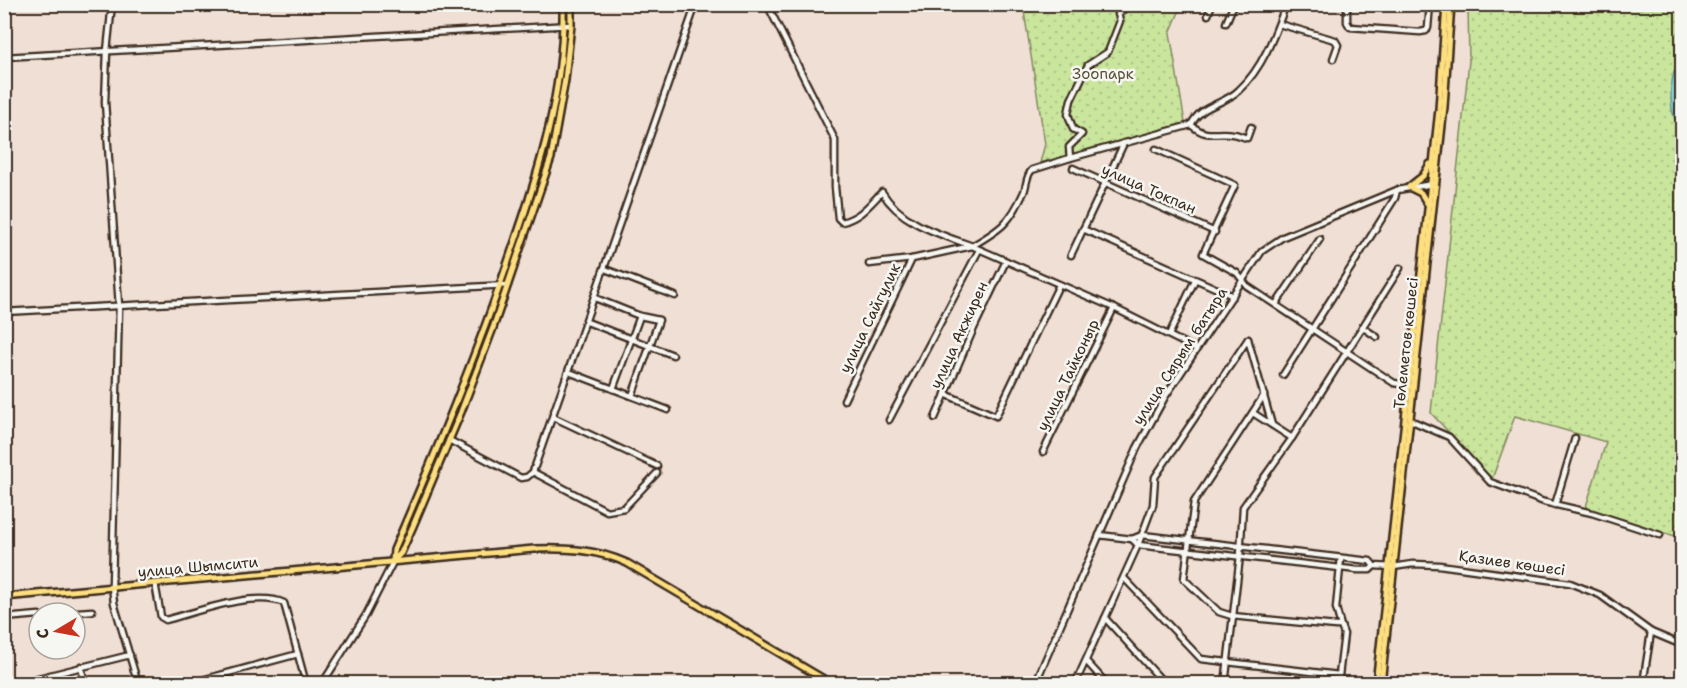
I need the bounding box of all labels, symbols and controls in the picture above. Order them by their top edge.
park label: Зоопарк [1072,64,1134,84]
street label: улица Токпан [1099,159,1199,219]
street label: улица Сайгулик [835,260,905,376]
street label: Төлеметов көшесі [1389,276,1423,410]
street label: улица Акжирен [925,278,993,392]
street label: улица Сырым батыра [1128,283,1232,429]
street label: улица Тайконыр [1032,316,1104,434]
street label: Қазиев көшесі [1457,546,1567,580]
street label: улица Шымсити [137,552,259,582]
north arrow [27,601,87,661]
text: С [31,627,54,640]

